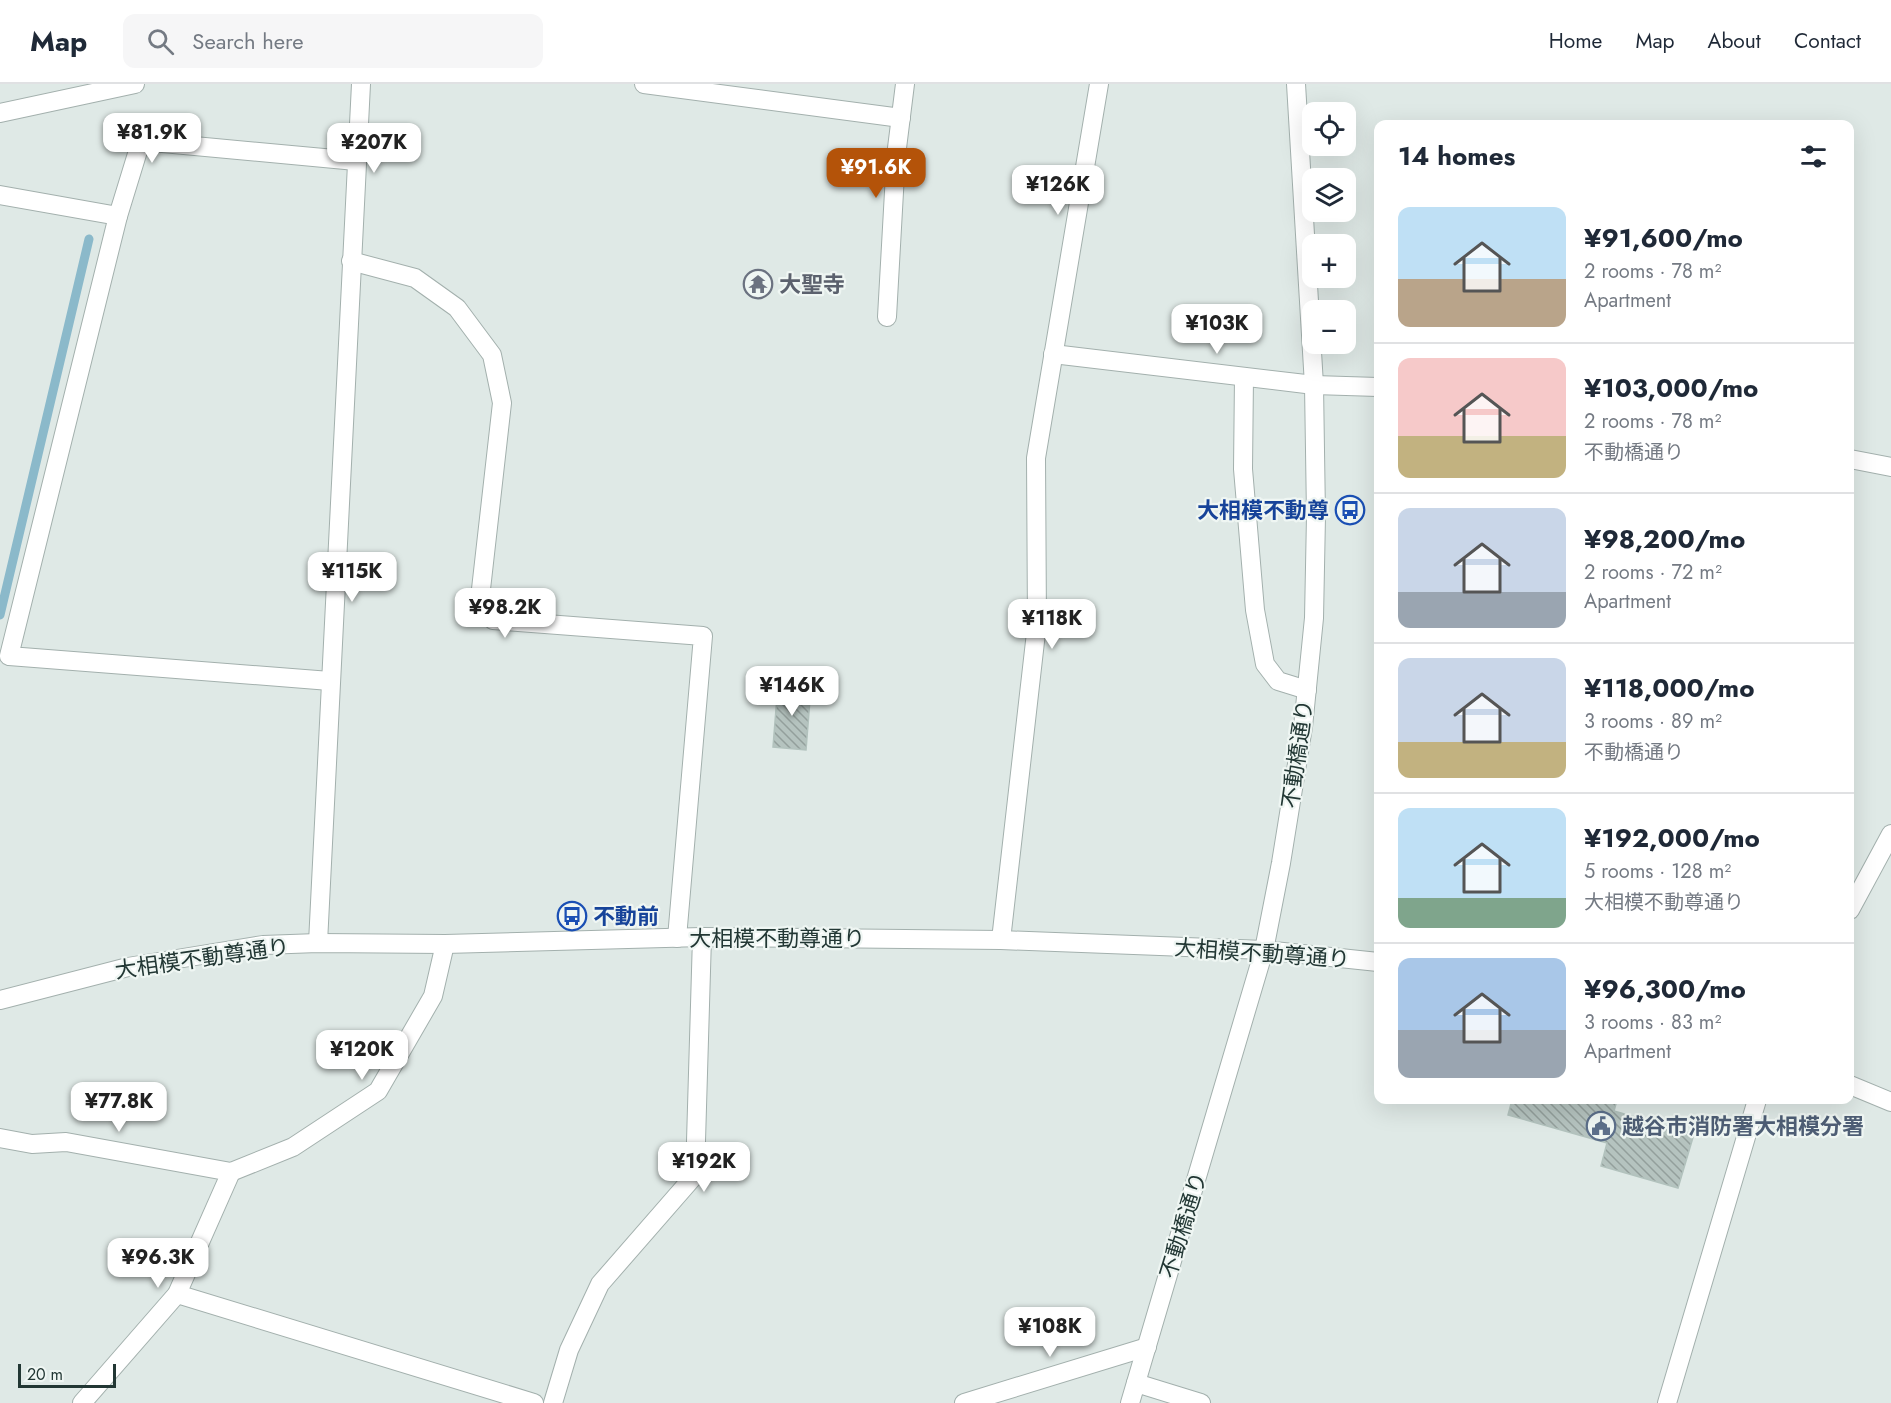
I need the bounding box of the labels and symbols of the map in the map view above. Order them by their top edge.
pin: ¥81.9K [103,113,201,164]
pin: ¥207K [332,123,416,174]
pin: ¥91.6K [827,148,925,199]
pin: ¥126K [1016,165,1100,216]
temple icon: 大聖寺 [742,268,774,300]
place label: 大聖寺 [779,268,845,300]
pin: ¥103K [1175,304,1259,355]
place label: 大相模不動尊 [1197,494,1329,526]
bus stop icon: 大相模不動尊 [1334,494,1366,526]
pin: ¥115K [310,552,394,603]
pin: ¥98.2K [456,588,554,639]
pin: ¥118K [1010,599,1094,650]
pin: ¥146K [750,666,834,717]
street label: 不動橋通り [1274,697,1320,811]
bus stop icon: 不動前 [556,900,588,932]
place label: 不動前 [593,900,659,932]
street label: 大相模不動尊通り [689,922,865,954]
street label: 大相模不動尊通り [113,930,291,986]
street label: 大相模不動尊通り [1173,931,1351,975]
pin: ¥120K [320,1030,404,1081]
pin: ¥77.8K [70,1082,168,1133]
public building icon: 越谷市消防署大相模分署 [1585,1110,1617,1142]
place label: 越谷市消防署大相模分署 [1622,1110,1864,1142]
pin: ¥192K [662,1142,746,1193]
street label: 不動橋通り [1152,1168,1214,1282]
pin: ¥96.3K [109,1238,207,1289]
pin: ¥108K [1008,1307,1092,1358]
scale bar [18,1361,116,1388]

